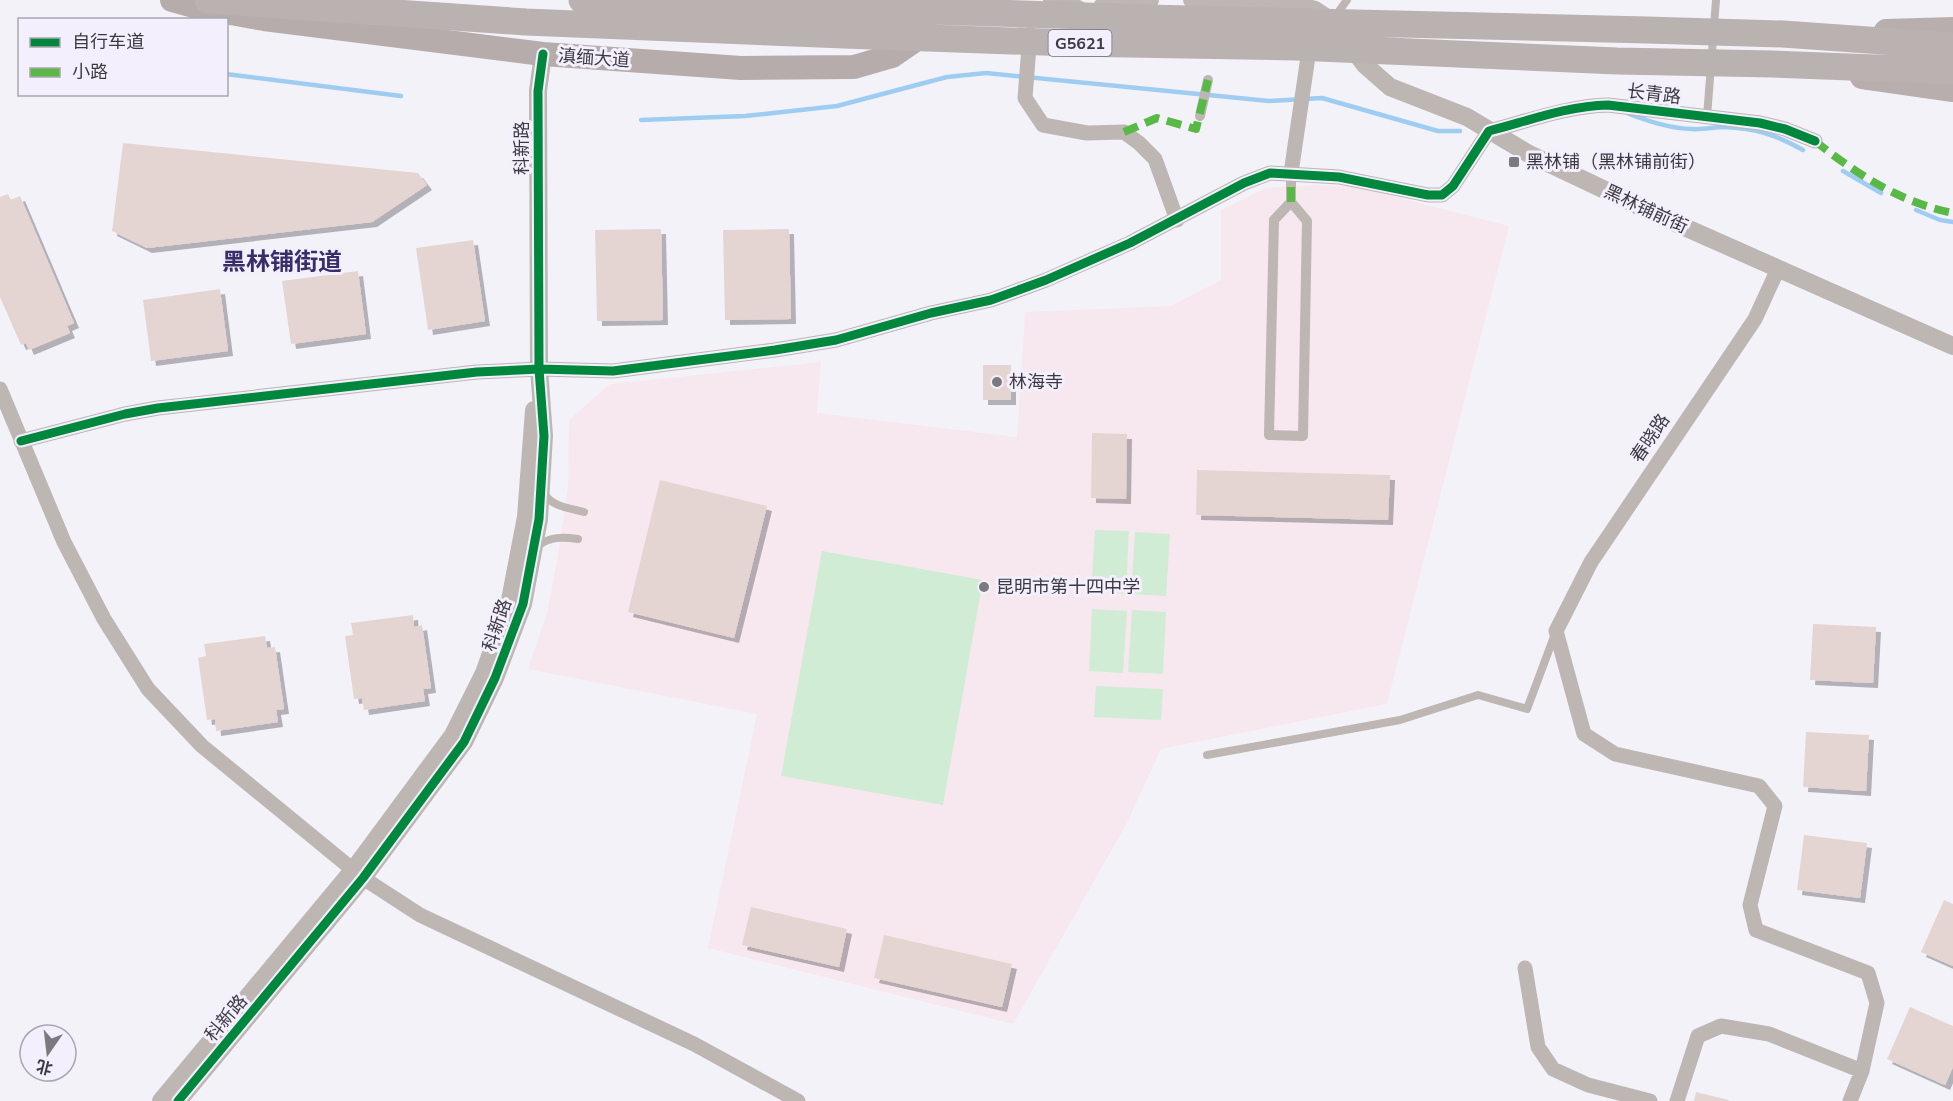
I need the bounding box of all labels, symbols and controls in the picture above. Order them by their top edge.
legend [18,18,228,96]
text: 自行车道 [72,30,144,54]
road number: G5621 [1048,30,1112,56]
street label: 滇缅大道 [557,44,631,72]
text: 小路 [72,60,108,84]
street label: 长青路 [1626,79,1682,109]
street label: 科新路 [510,121,534,175]
place label: 黑林铺（黑林铺前街） [1526,150,1706,174]
marker: 黑林铺（黑林铺前街） [1507,155,1521,169]
street label: 黑林铺前街 [1600,179,1692,239]
district label: 黑林铺街道 [222,246,342,278]
place label: 林海寺 [1009,370,1063,394]
marker: 林海寺 [990,375,1004,389]
street label: 春晓路 [1625,409,1675,467]
place label: 昆明市第十四中学 [996,575,1140,599]
marker: 昆明市第十四中学 [977,580,991,594]
street label: 科新路 [477,596,517,654]
street label: 科新路 [199,990,253,1046]
north arrow [18,1023,78,1083]
text: 北 [34,1054,55,1079]

